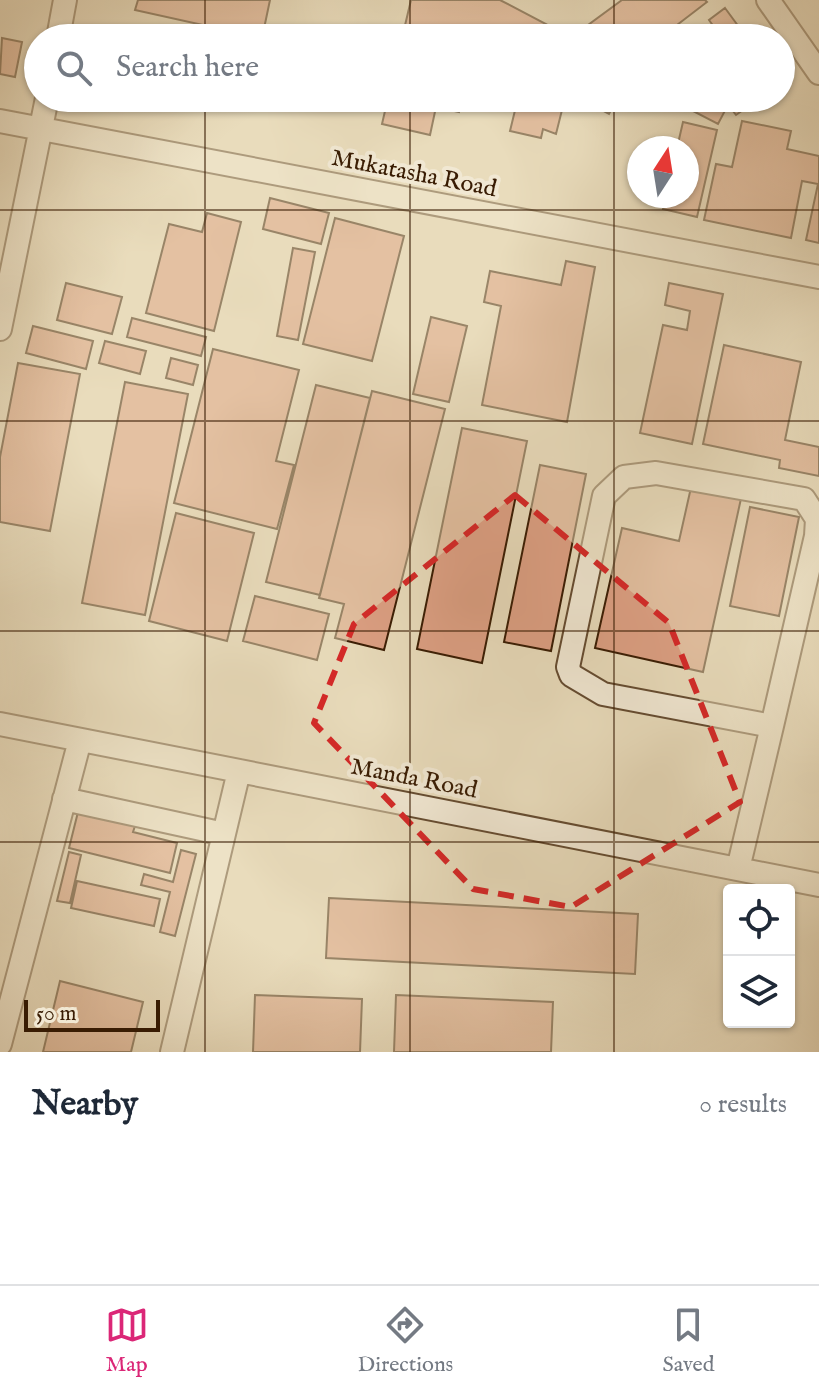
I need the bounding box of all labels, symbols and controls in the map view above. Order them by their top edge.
search box [24,24,795,112]
icon: search [52,46,96,90]
text: Search here [116,49,259,87]
north arrow [627,136,699,208]
street label: Mukatasha Road [329,143,499,205]
street label: Manda Road [348,752,480,807]
map controls [723,884,795,1028]
button: locate [723,884,795,956]
button: layers [723,956,795,1028]
scale bar [24,996,160,1032]
text: 50 m [36,1000,77,1028]
text: Nearby [32,1083,138,1126]
text: 0 results [699,1088,787,1121]
tab: Map [105,1303,149,1379]
tab: Directions [358,1303,453,1379]
tab: Saved [662,1303,714,1379]

